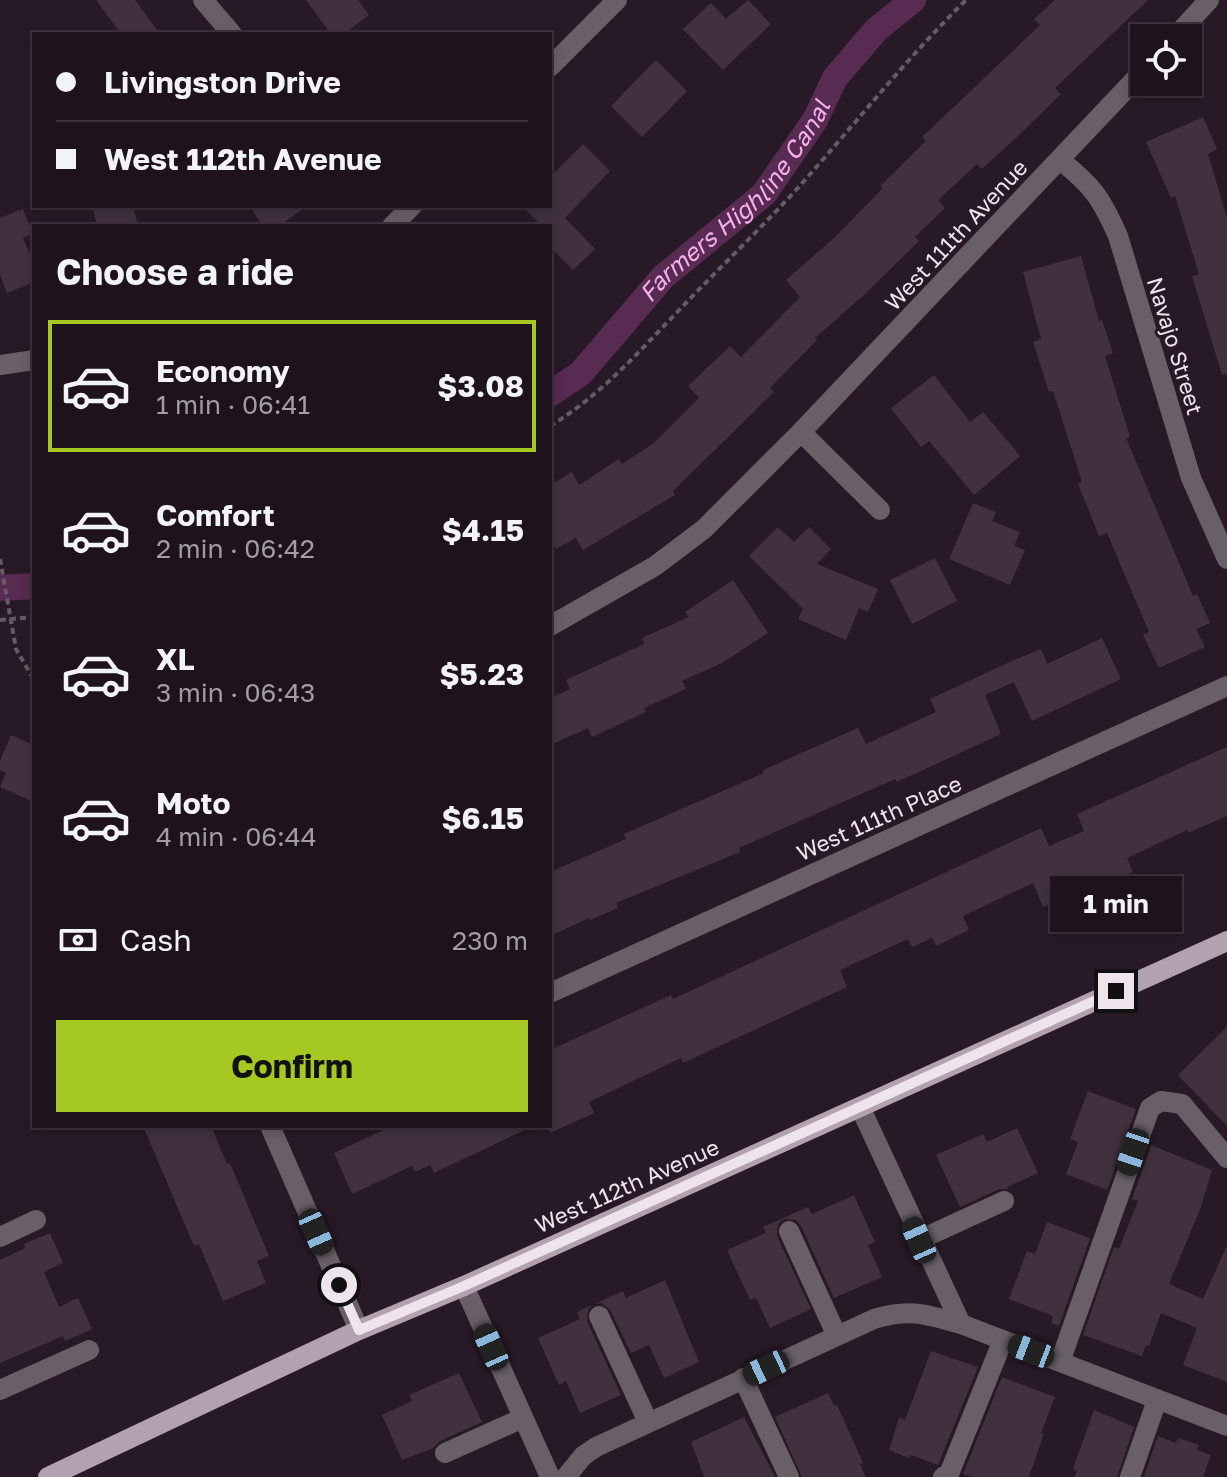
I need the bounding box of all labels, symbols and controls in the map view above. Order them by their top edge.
map controls [1130,24,1202,96]
button: locate [1130,24,1202,96]
text: Livingston Drive [104,64,341,100]
water label: Farmers Highline Canal [633,94,836,307]
text: West 112th Avenue [104,141,382,177]
street label: West 111th Avenue [879,154,1033,316]
text: Choose a ride [56,250,294,293]
street label: Navajo Street [1142,274,1209,418]
icon: car [60,350,132,422]
text: Economy [156,353,290,389]
text: $3.08 [437,368,524,404]
text: 1 min · 06:41 [156,389,310,420]
icon: car [60,494,132,566]
text: Comfort [156,497,275,533]
text: $4.15 [442,512,524,548]
text: 2 min · 06:42 [156,533,315,564]
icon: car [60,638,132,710]
text: XL [156,641,195,677]
text: $5.23 [439,656,524,692]
text: 3 min · 06:43 [156,677,315,708]
street label: West 111th Place [792,769,965,866]
icon: car [60,782,132,854]
text: Moto [156,785,231,821]
text: $6.15 [442,800,524,836]
text: 4 min · 06:44 [156,821,317,852]
callout: 1 min [1050,875,1182,931]
text: 1 min [1083,888,1149,919]
icon: cash [56,918,100,962]
text: Cash [120,922,192,958]
text: 230 m [452,925,528,956]
route end [1098,973,1134,1009]
button: Confirm [56,1020,528,1112]
car [1114,1125,1152,1179]
street label: West 112th Avenue [531,1133,723,1238]
car [295,1205,337,1259]
car [898,1213,940,1267]
route start [321,1267,357,1303]
car [470,1320,512,1374]
car [1004,1331,1058,1371]
car [739,1347,793,1389]

